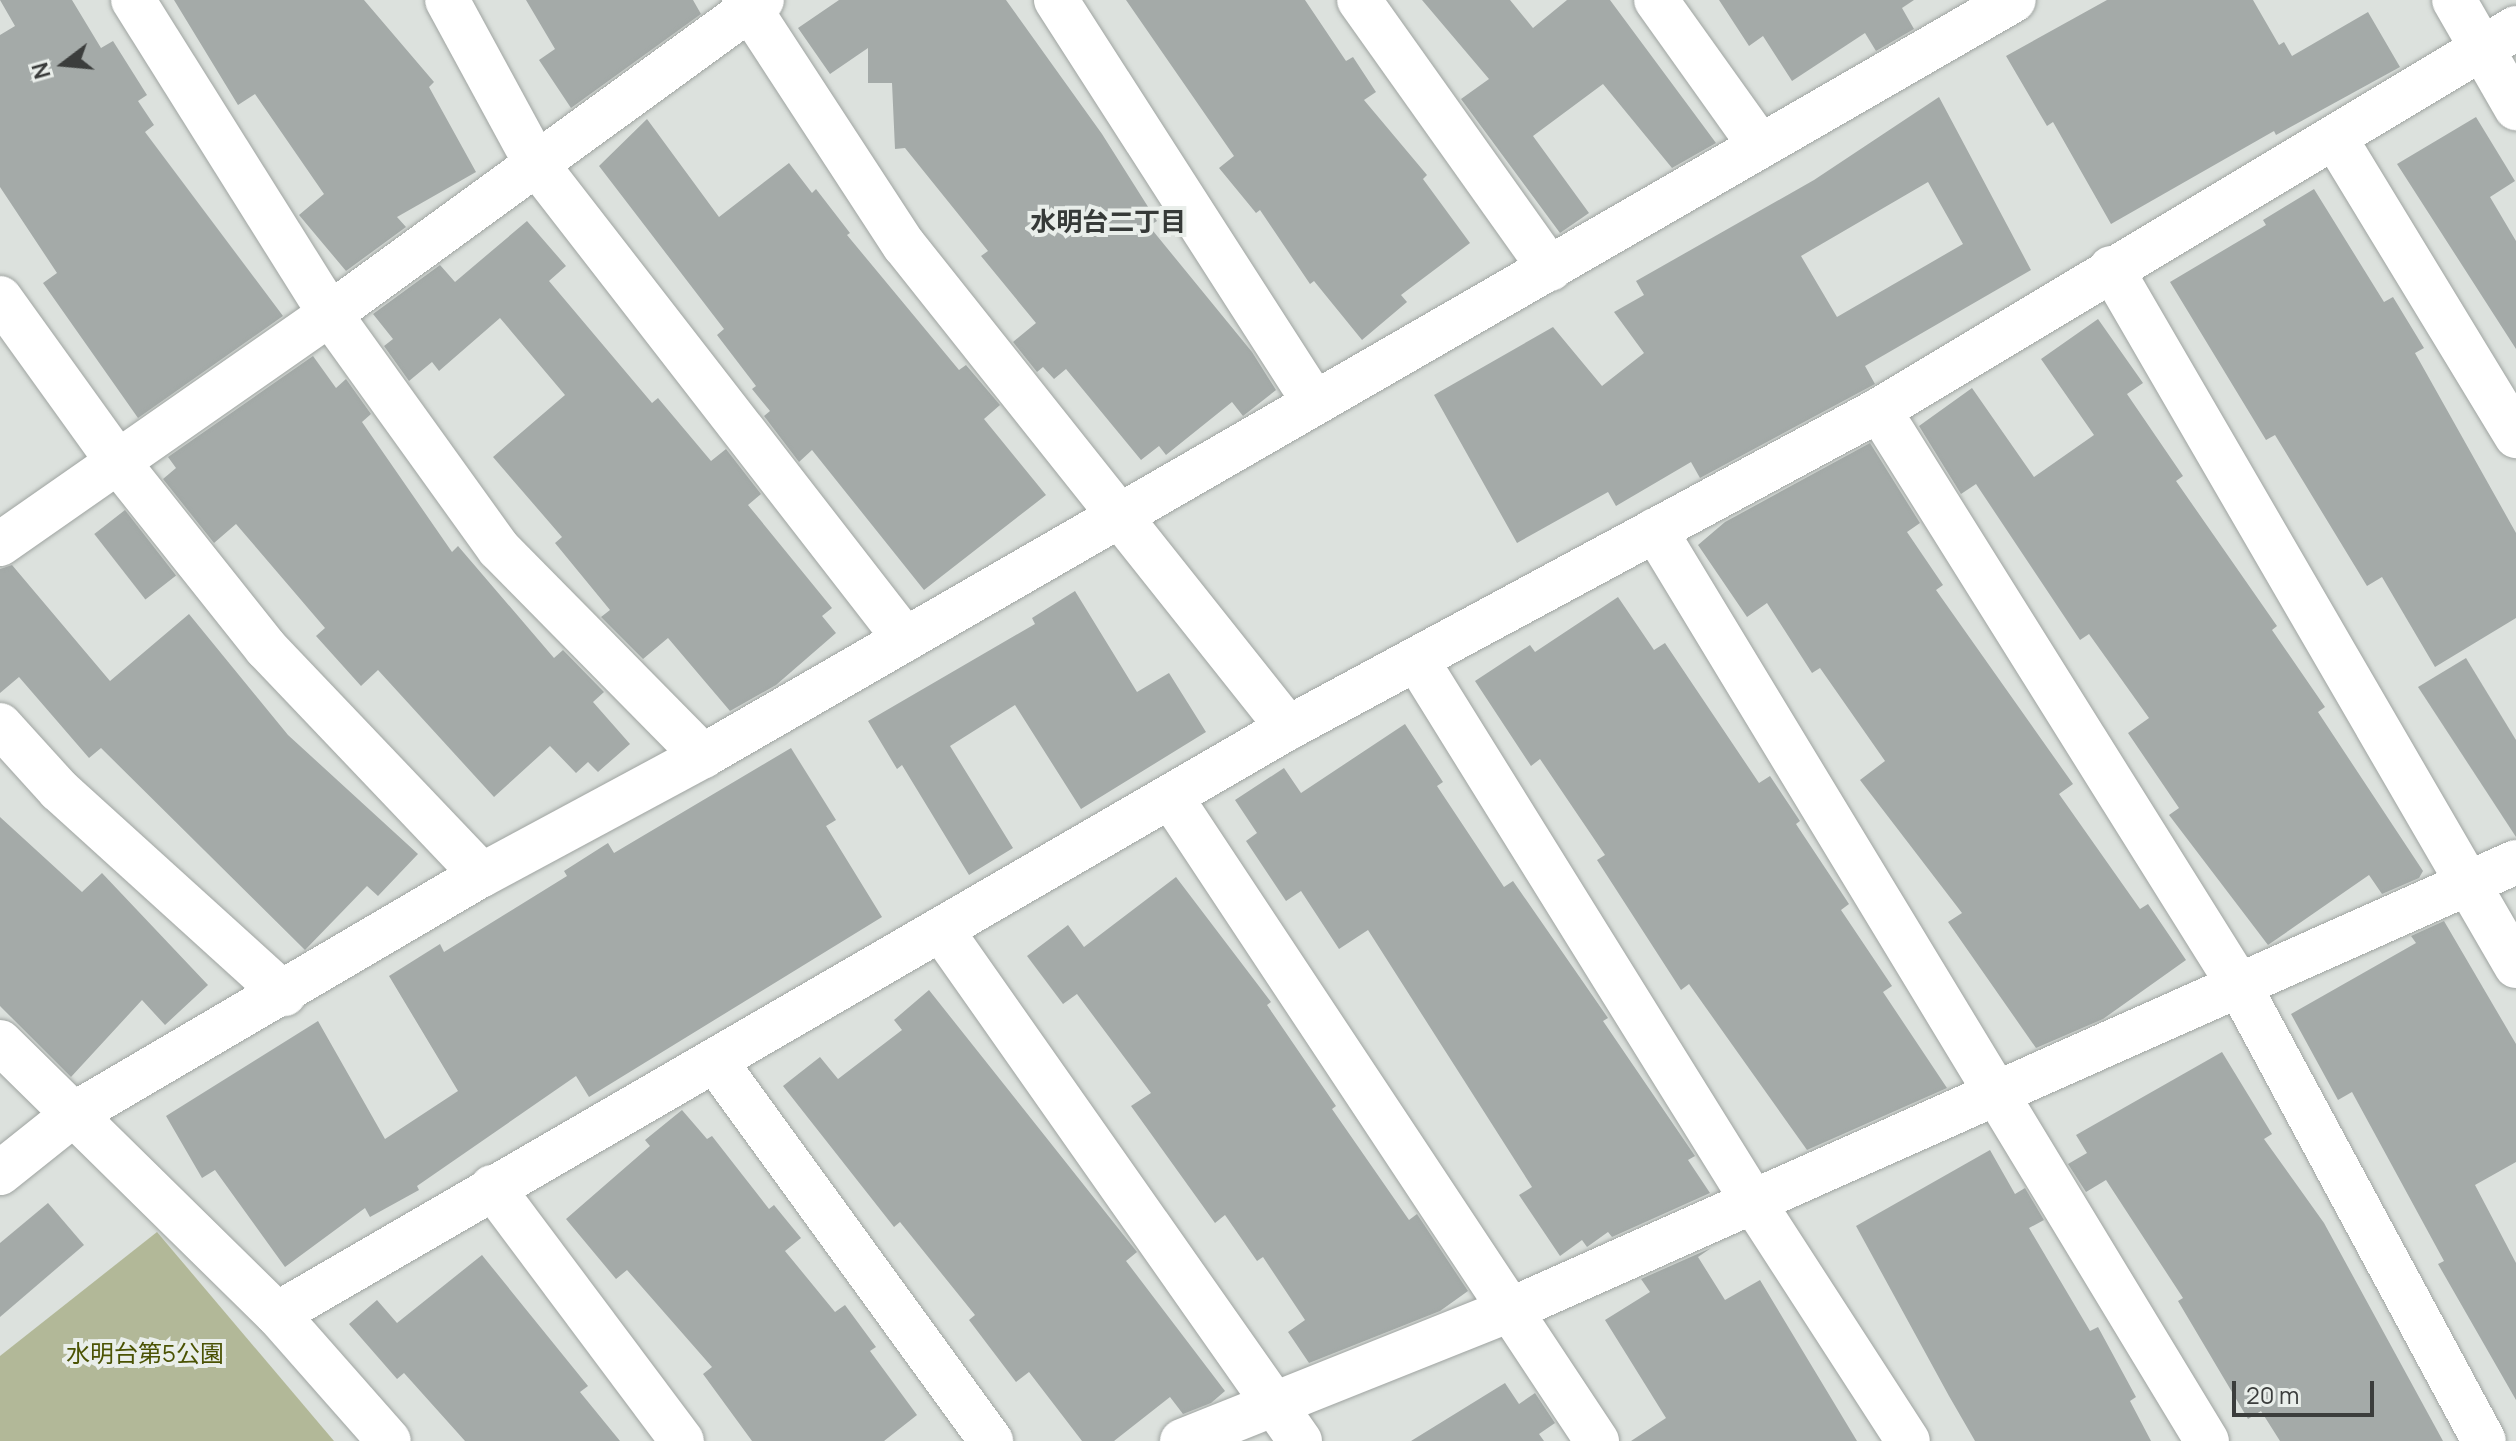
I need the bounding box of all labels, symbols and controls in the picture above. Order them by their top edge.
north arrow [24,24,104,104]
text: N [24,59,58,82]
district label: 水明台二丁目 [1030,206,1186,238]
park label: 水明台第5公園 [66,1339,224,1367]
scale bar [2236,1365,2378,1415]
text: 20 m [2246,1378,2299,1411]

